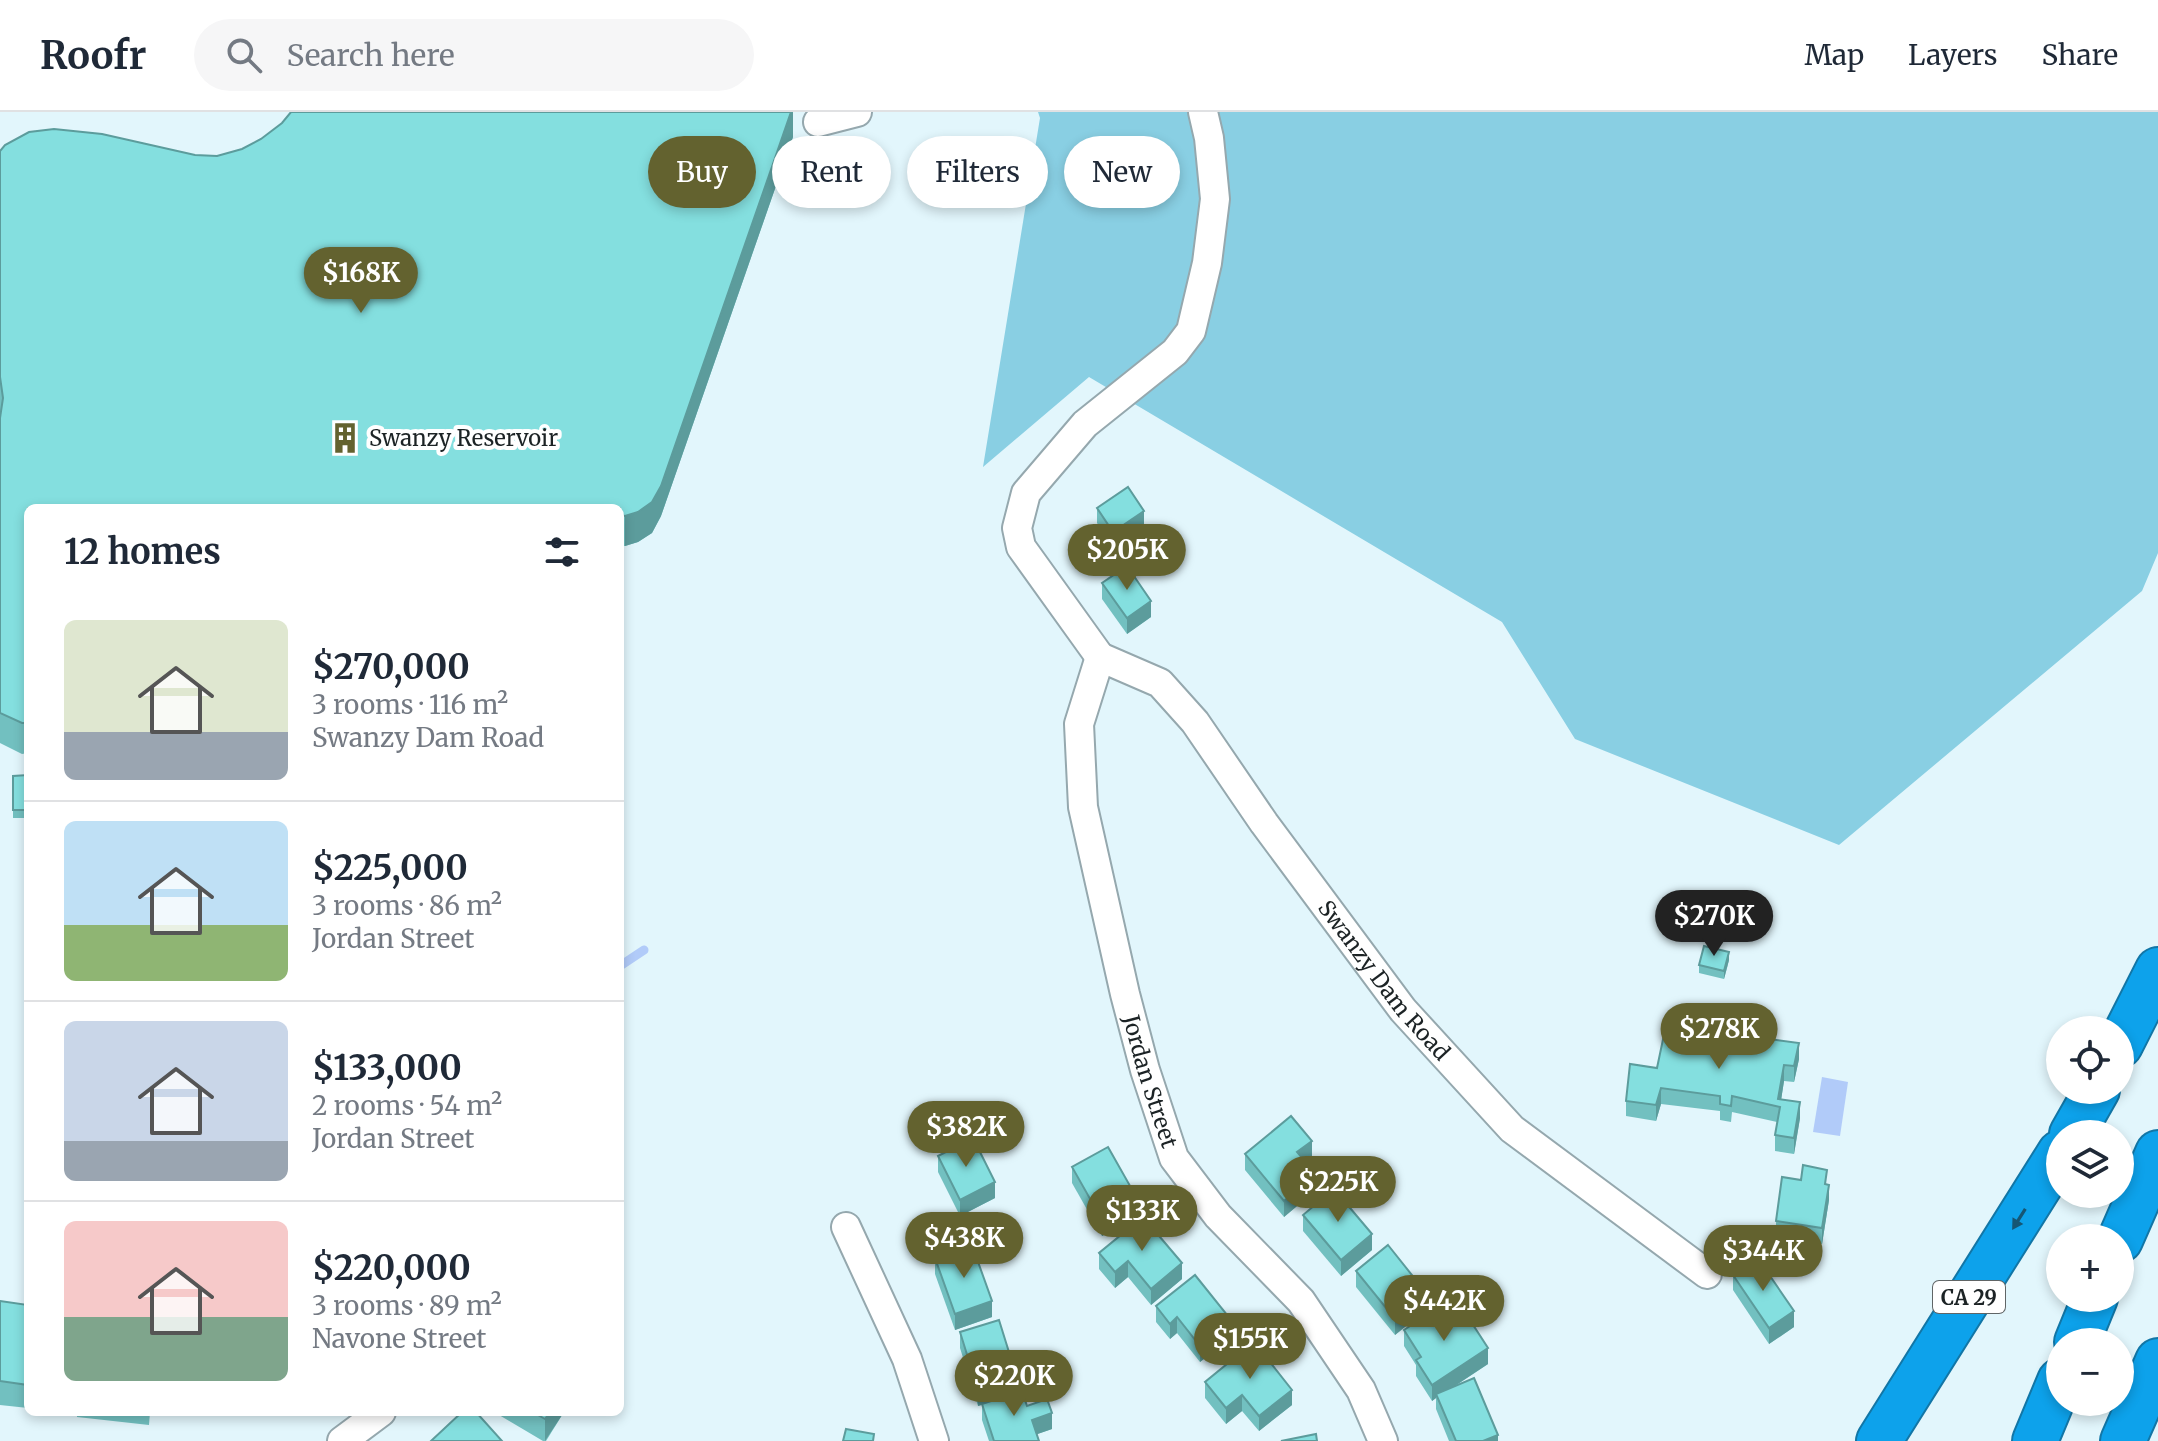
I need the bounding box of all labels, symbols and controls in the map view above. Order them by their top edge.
search box [194,19,754,91]
text: Roofr [40,32,146,79]
icon: search [222,33,266,77]
text: Search here [286,36,455,74]
text: Map [1804,37,1864,73]
text: Layers [1908,37,1997,73]
text: Share [2041,37,2118,73]
chip: Buy [648,136,756,208]
chip: Rent [772,136,891,208]
chip: Filters [907,136,1048,208]
chip: New [1064,136,1180,208]
pin: $168K [305,247,417,315]
text: $168K [322,256,400,289]
building icon: Swanzy Reservoir [328,421,362,455]
place label: Swanzy Reservoir [369,424,558,452]
pin: $205K [1071,524,1183,592]
icon: filters [540,530,584,574]
text: 12 homes [64,531,221,573]
text: $205K [1086,533,1168,566]
text: $270,000 [312,646,470,688]
icon: home [128,652,224,748]
text: 3 rooms · 116 m² [312,688,508,721]
text: Swanzy Dam Road [312,721,544,754]
text: $225,000 [312,847,468,889]
icon: home [128,853,224,949]
text: 3 rooms · 86 m² [312,889,502,922]
pin: $270K [1658,890,1770,958]
street label: Swanzy Dam Road [1312,895,1456,1066]
text: $270K [1673,899,1755,932]
text: Jordan Street [312,922,474,955]
pin: $278K [1663,1003,1775,1071]
street label: Jordan Street [1117,1011,1184,1152]
text: $278K [1679,1012,1759,1045]
map controls [2046,1016,2134,1416]
button: locate [2046,1016,2134,1104]
text: $133,000 [312,1047,462,1089]
icon: home [128,1053,224,1149]
text: 2 rooms · 54 m² [312,1089,502,1122]
pin: $382K [910,1101,1022,1169]
text: $382K [925,1110,1007,1143]
button: layers [2046,1120,2134,1208]
text: Jordan Street [312,1122,474,1155]
pin: $225K [1282,1156,1394,1224]
text: $225K [1298,1165,1378,1198]
pin: $133K [1086,1185,1198,1253]
text: $133K [1104,1194,1180,1227]
one-way arrow [2011,1209,2026,1230]
pin: $438K [908,1212,1020,1280]
text: $438K [923,1221,1005,1254]
button: + [2046,1224,2134,1312]
pin: $344K [1707,1225,1819,1293]
text: $344K [1722,1234,1804,1267]
text: $220,000 [312,1247,471,1289]
icon: home [128,1253,224,1349]
pin: $442K [1388,1275,1500,1343]
road number: CA 29 [1933,1281,2005,1313]
text: $442K [1402,1284,1486,1317]
text: 3 rooms · 89 m² [312,1289,502,1322]
pin: $155K [1194,1313,1306,1381]
text: Navone Street [312,1322,486,1355]
text: $155K [1212,1322,1288,1355]
button: − [2046,1328,2134,1416]
pin: $220K [958,1350,1070,1418]
text: $220K [973,1359,1055,1392]

